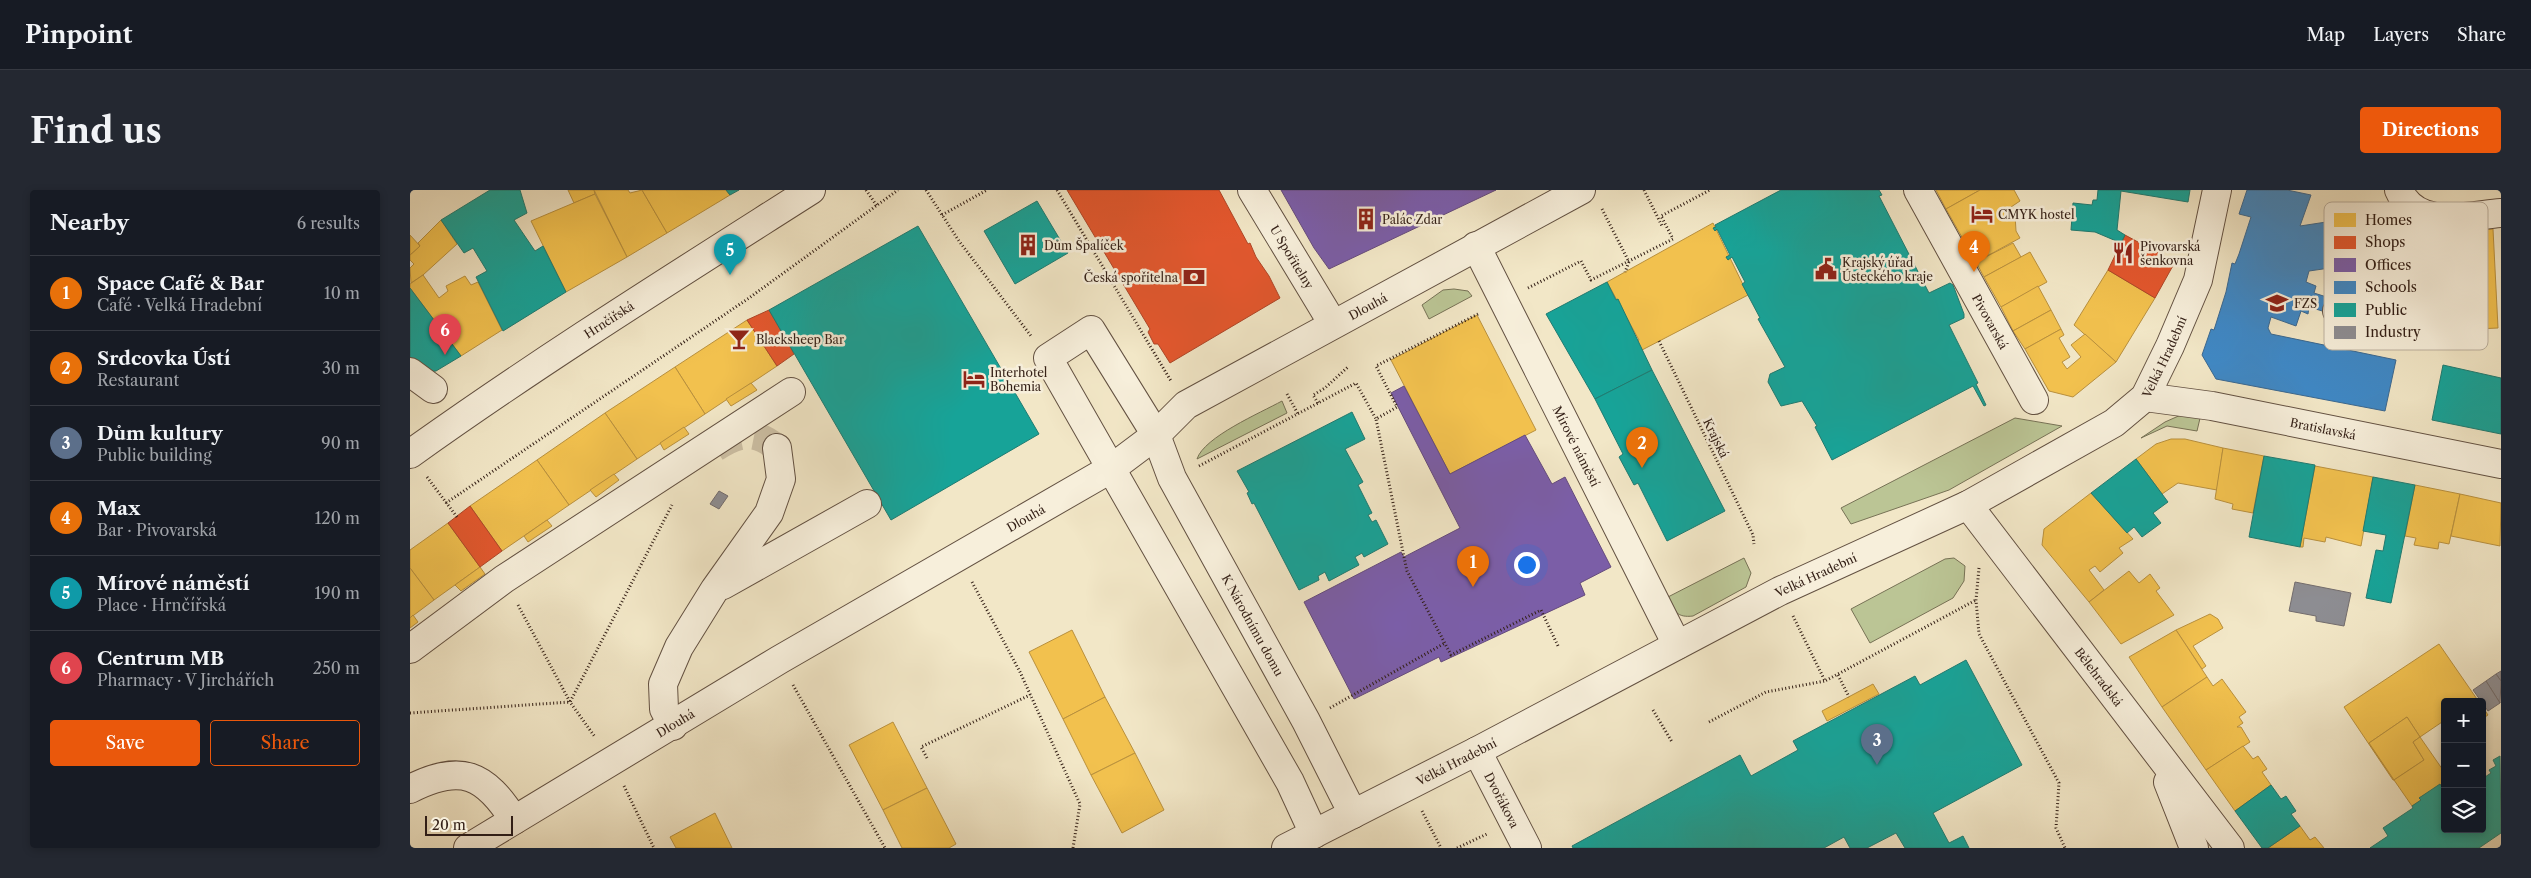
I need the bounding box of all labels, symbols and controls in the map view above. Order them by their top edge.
text: Pinpoint [25,20,132,49]
text: Map [2307,24,2345,46]
text: Layers [2373,24,2429,46]
text: Share [2457,24,2506,46]
button: Directions [2360,107,2501,153]
text: Find us [30,109,162,152]
hotel icon: CMYK hostel [1969,201,1995,227]
legend [2324,202,2488,350]
building icon: Palác Zdar [1353,206,1379,232]
place label: CMYK hostel [1998,207,2075,222]
text: Nearby [50,210,129,235]
text: Homes [2365,211,2412,229]
place label: Palác Zdar [1382,212,1442,227]
text: 6 results [297,213,360,233]
street label: U Spořitelny [1267,222,1317,292]
pin: 4 [1958,231,1990,272]
building icon: Dům Špalíček [1015,232,1041,258]
text: Shops [2365,233,2405,251]
pin: 5 [714,234,746,275]
place label: Dům Špalíček [1044,237,1125,253]
place label: Pivovarská šenkovna [2140,239,2201,268]
restaurant icon: Pivovarská šenkovna [2110,240,2136,266]
place label: Krajský úřad Ústeckého kraje [1842,255,1933,284]
public building icon: Krajský úřad Ústeckého kraje [1813,256,1839,282]
text: Offices [2365,256,2411,274]
bank icon: Česká spořitelna [1181,264,1207,290]
place label: Česká spořitelna [1084,269,1179,285]
text: Space Café & Bar [97,272,264,295]
text: Schools [2365,278,2417,296]
text: 1 [62,283,70,303]
text: 10 m [324,283,360,303]
street label: Dlouhá [1346,289,1390,323]
school or university icon: FZS [2264,290,2290,316]
street label: Pivovarská [1969,291,2012,352]
text: Café · Velká Hradební [97,295,262,315]
place label: FZS [2294,296,2317,311]
street label: Hrnčířská [581,297,637,341]
text: Public [2365,301,2407,319]
pin: 6 [429,314,461,355]
street label: Velká Hradební [2138,314,2189,401]
text: Industry [2365,323,2421,341]
bar icon: Blacksheep Bar [726,326,752,352]
place label: Blacksheep Bar [756,332,844,347]
text: Srdcovka Ústí [97,347,231,370]
text: 2 [61,358,71,378]
text: 30 m [322,358,360,378]
place label: Interhotel Bohemia [990,365,1048,394]
hotel icon: Interhotel Bohemia [961,366,987,392]
text: Restaurant [97,370,179,390]
street label: Mírové náměstí [1550,403,1604,489]
street label: Bratislavská [2289,414,2358,442]
street label: Krajská [1700,416,1732,461]
text: Dům kultury [97,422,223,445]
pin: 2 [1626,427,1658,468]
text: 3 [61,433,71,453]
text: 90 m [321,433,360,453]
text: Public building [97,445,212,465]
text: Max [97,497,140,520]
street label: Dlouhá [1004,501,1048,535]
text: 4 [61,508,71,528]
text: 120 m [315,508,360,528]
text: Bar · Pivovarská [97,520,217,540]
pin: 1 [1457,546,1489,587]
street label: Velká Hradební [1771,549,1859,600]
your location [1514,552,1540,578]
street label: K Národnímu domu [1219,571,1287,679]
text: Mírové náměstí [97,572,249,595]
text: 5 [62,583,70,603]
text: 190 m [315,583,360,603]
text: Place · Hrnčířská [97,595,226,615]
street label: Bělehradská [2072,644,2127,709]
text: Centrum MB [97,647,224,670]
text: 6 [61,658,71,678]
text: 250 m [313,658,360,678]
text: Pharmacy · V Jirchářích [97,670,274,690]
map controls [2441,698,2486,833]
button: + [2441,698,2486,743]
street label: Dlouhá [653,705,697,740]
button: Save [50,720,200,766]
button: Share [210,720,360,766]
pin: 3 [1861,724,1893,765]
street label: Velká Hradební [1413,734,1499,789]
button: − [2441,743,2486,788]
street label: Dvořákova [1482,770,1523,831]
button: layers [2441,788,2486,833]
scale bar [425,813,512,836]
text: 20 m [432,816,466,834]

